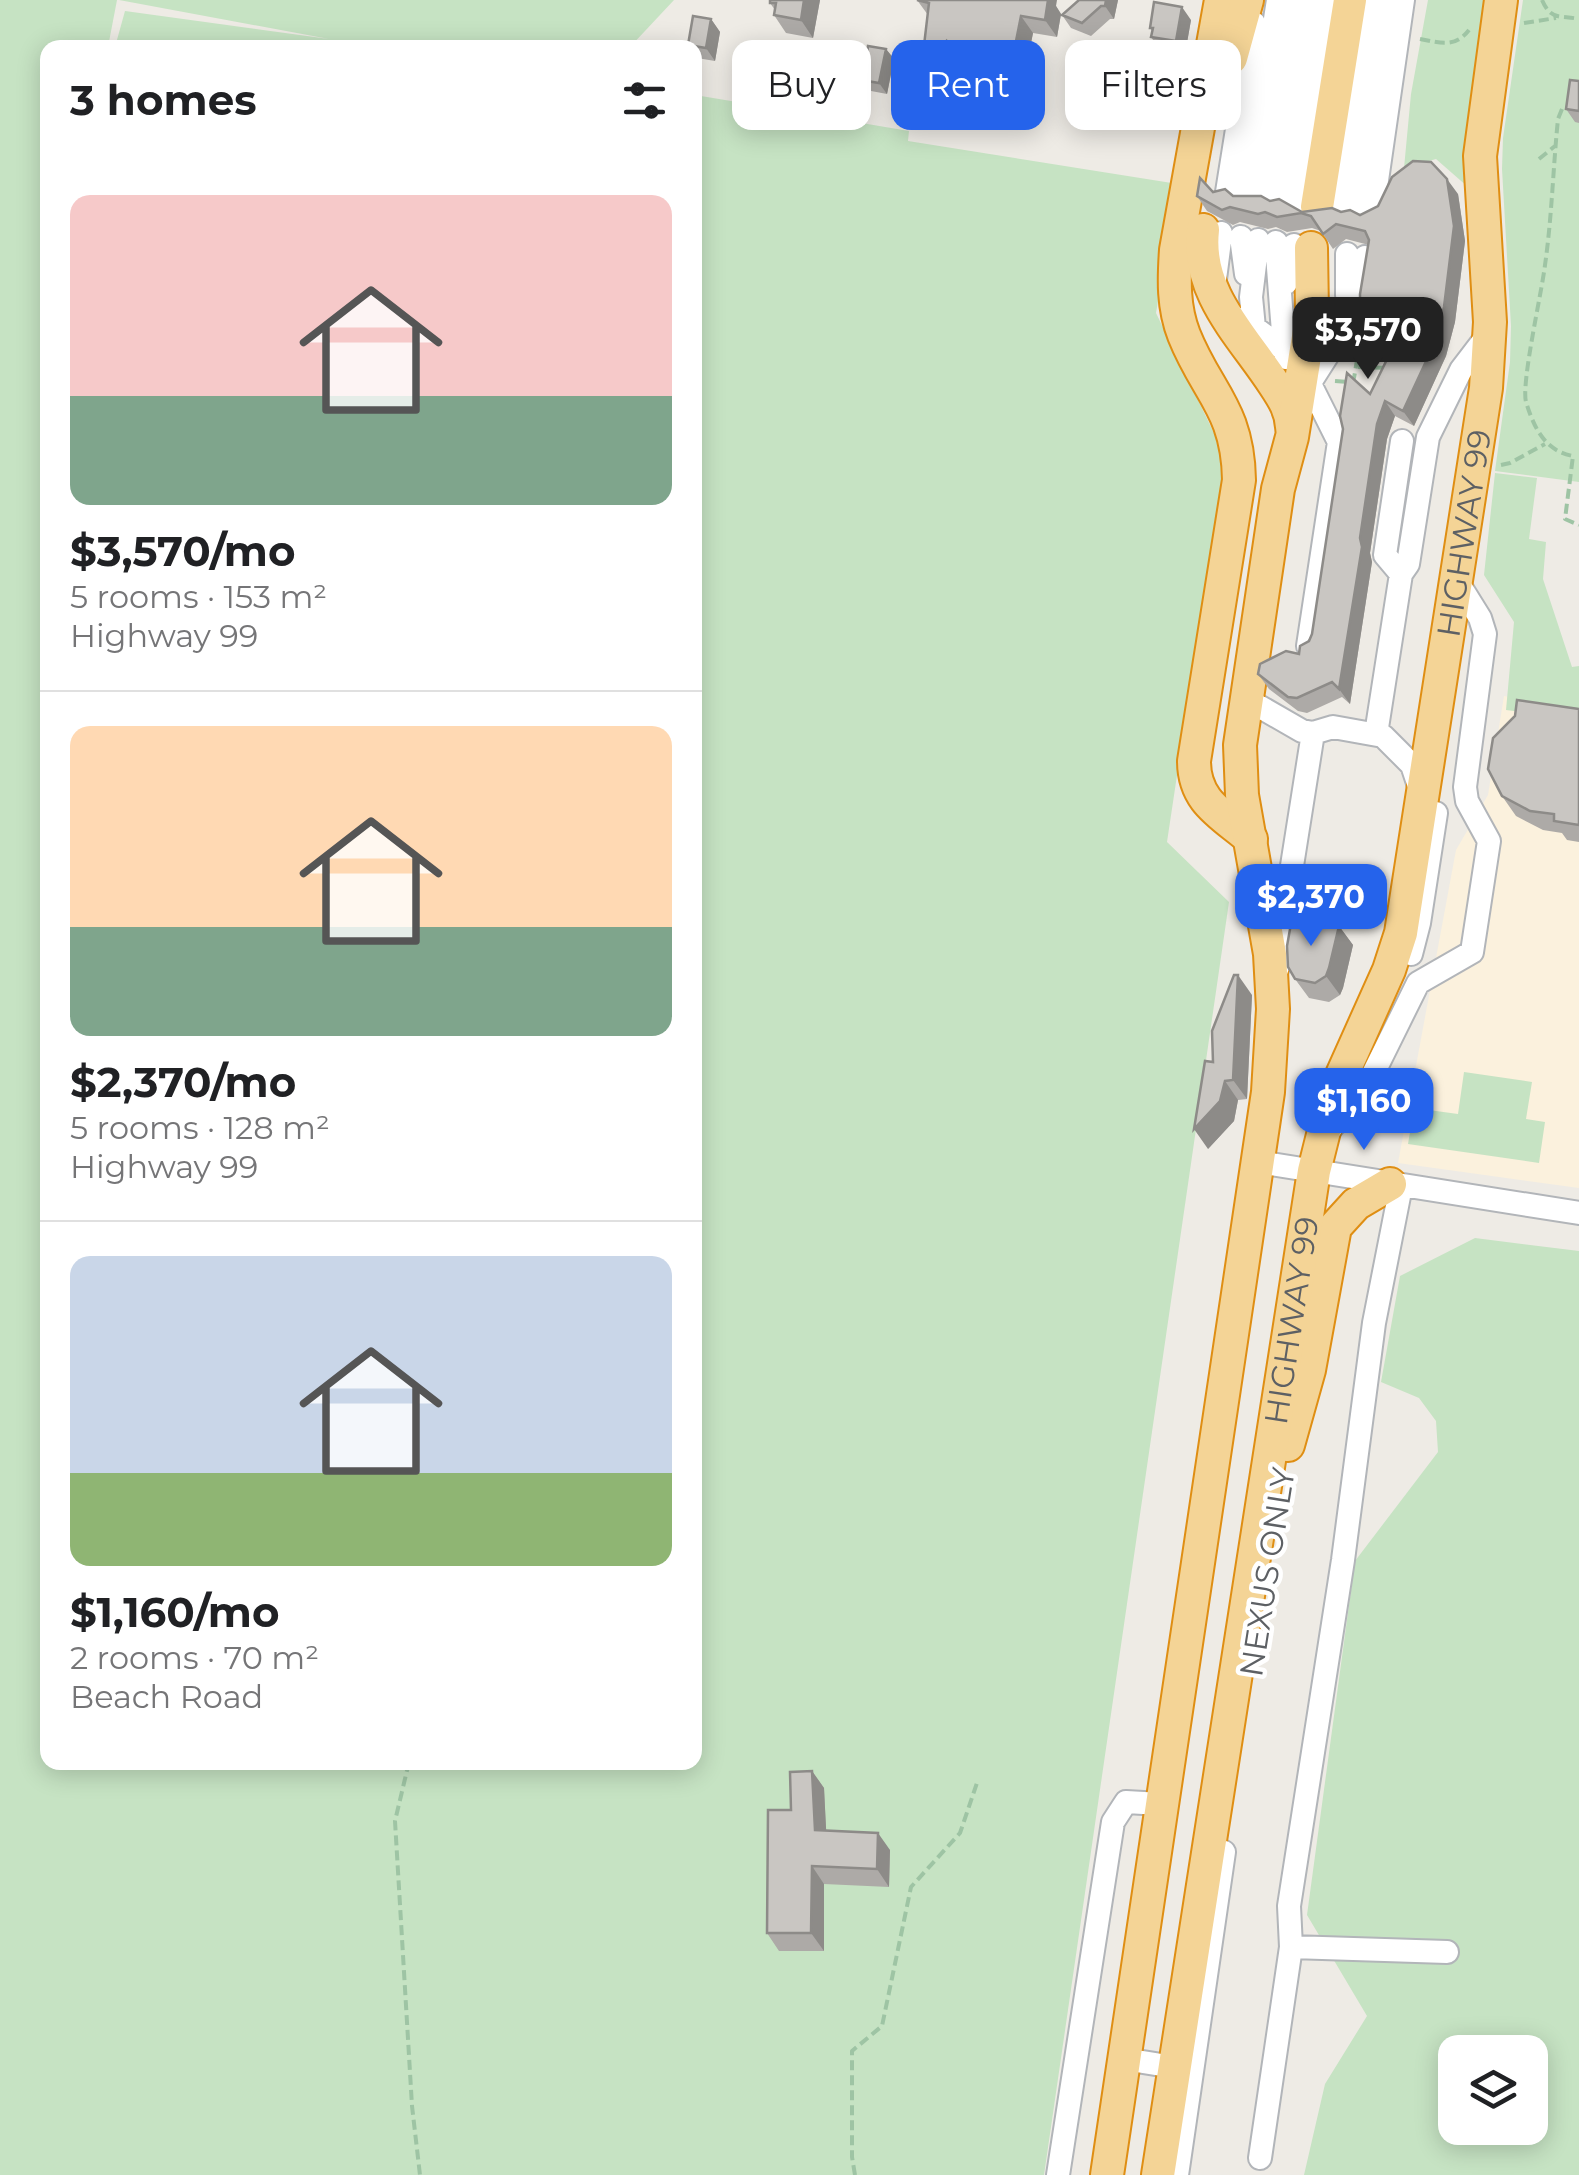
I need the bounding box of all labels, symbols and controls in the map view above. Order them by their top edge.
chip: Buy [732,40,871,130]
chip: Rent [891,40,1045,130]
chip: Filters [1065,40,1241,130]
icon: filters [617,73,672,128]
text: 3 homes [70,74,256,126]
icon: home [281,260,461,440]
pin: $3,570 [1287,297,1449,382]
text: $3,570 [1314,310,1422,349]
street label: HIGHWAY 99 [1428,427,1499,640]
text: $3,570/mo [70,525,295,577]
text: 5 rooms · 153 m² [70,577,327,616]
text: Highway 99 [70,616,258,655]
icon: home [281,791,461,971]
pin: $2,370 [1230,864,1392,949]
text: $2,370 [1257,877,1365,916]
text: $2,370/mo [70,1056,296,1108]
pin: $1,160 [1283,1068,1445,1153]
text: $1,160 [1316,1081,1412,1120]
text: 5 rooms · 128 m² [70,1108,330,1147]
text: Highway 99 [70,1147,258,1186]
street label: HIGHWAY 99 [1255,1214,1326,1427]
icon: home [281,1321,461,1501]
street label: NEXUS ONLY [1231,1464,1303,1679]
text: $1,160/mo [70,1586,280,1638]
text: 2 rooms · 70 m² [70,1638,319,1677]
text: Beach Road [70,1677,263,1716]
map controls [1438,2035,1548,2145]
button: layers [1438,2035,1548,2145]

